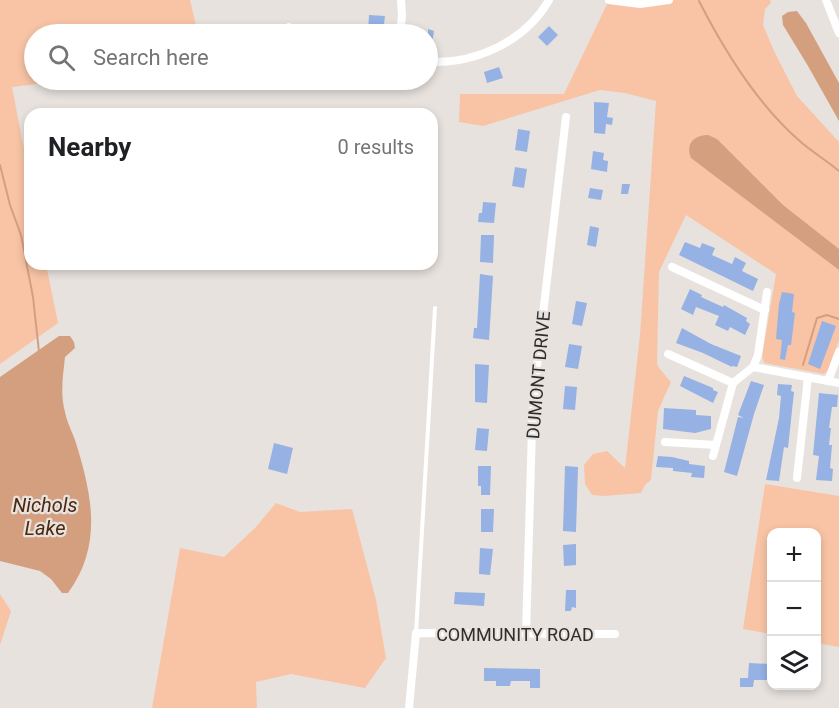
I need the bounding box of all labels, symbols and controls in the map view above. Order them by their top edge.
search box [24,24,438,90]
icon: search [45,41,78,74]
text: Search here [93,45,209,70]
text: Nearby [48,132,131,162]
text: 0 results [338,135,414,159]
street label: DUMONT DRIVE [522,310,554,440]
water label: Nichols Lake [12,493,78,540]
map controls [767,528,821,690]
button: + [767,528,821,582]
button: − [767,582,821,636]
street label: COMMUNITY ROAD [436,624,594,645]
button: layers [767,636,821,690]

